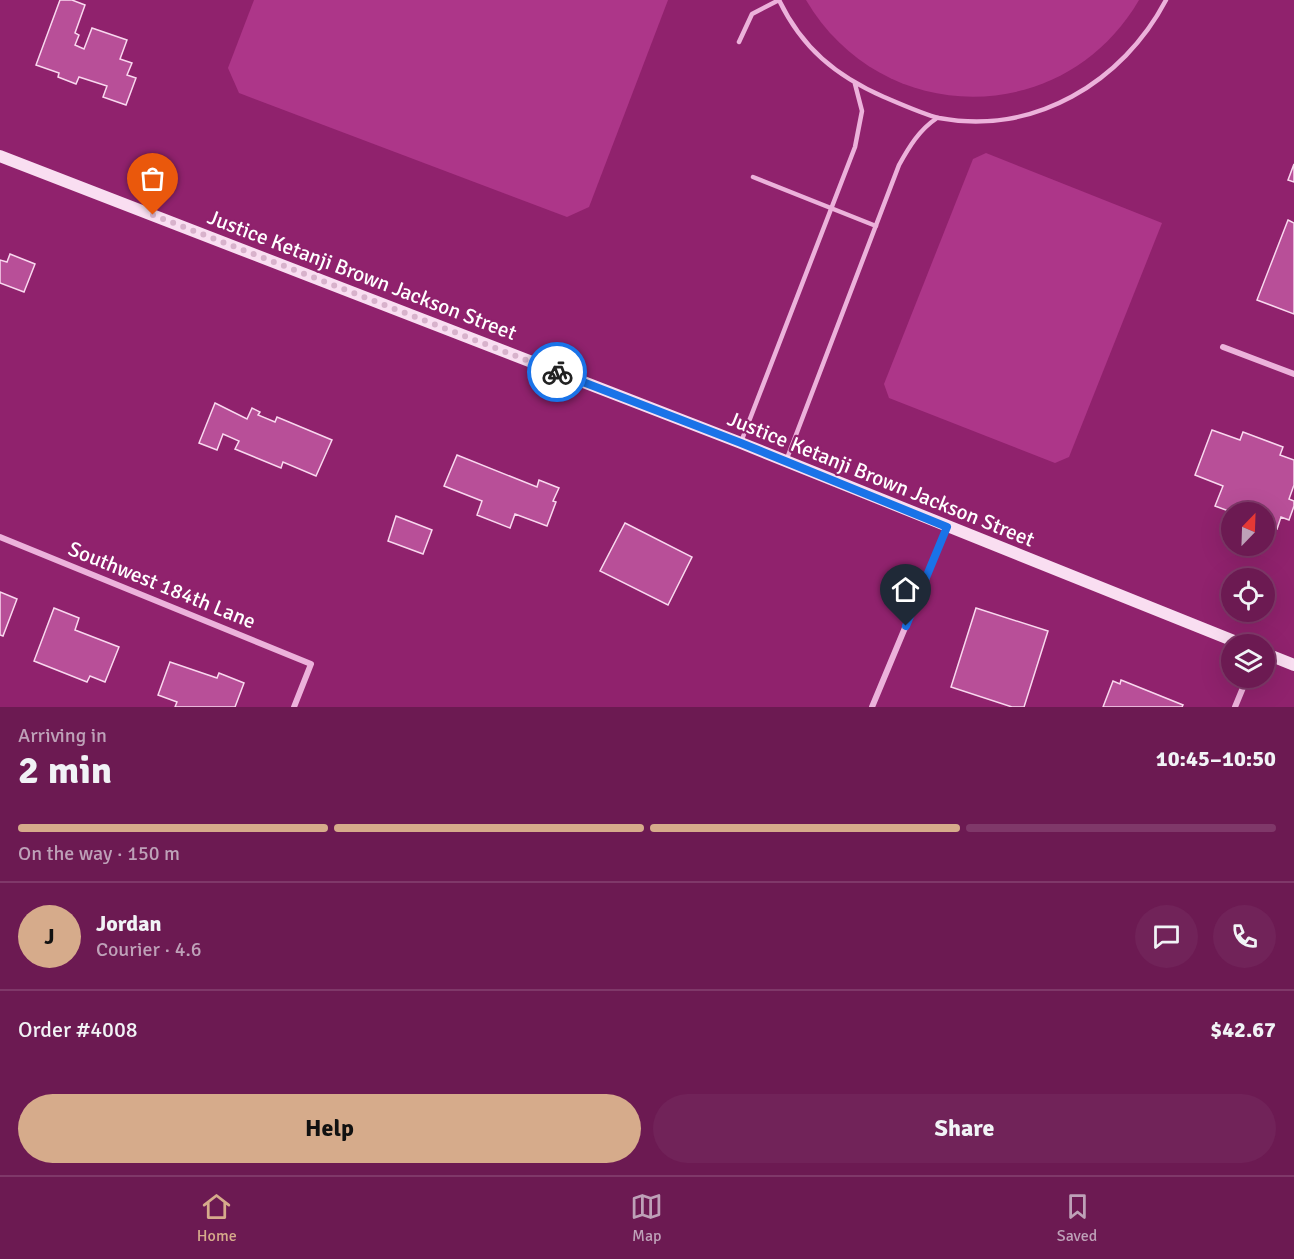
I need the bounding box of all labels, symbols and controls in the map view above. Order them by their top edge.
pin [127,153,178,215]
icon: bag [136,162,169,195]
street label: Justice Ketanji Brown Jackson Street [204,204,520,346]
courier [527,342,587,402]
icon: bike [541,356,574,389]
street label: Justice Ketanji Brown Jackson Street [724,405,1038,553]
north arrow [1221,502,1275,556]
map controls [1221,502,1275,688]
street label: Southwest 184th Lane [64,536,260,634]
pin [880,564,931,626]
button: locate [1221,568,1275,622]
icon: home [889,573,922,606]
button: layers [1221,634,1275,688]
text: Arriving in [18,723,107,748]
text: 10:45–10:50 [1156,745,1276,772]
text: 2 min [18,746,112,794]
text: On the way · 150 m [18,841,180,866]
button: chat [1135,905,1198,968]
button: phone [1213,905,1276,968]
text: Jordan [96,910,162,937]
text: J [44,923,55,950]
text: Courier · 4.6 [96,937,202,962]
text: Order #4008 [18,1016,138,1043]
text: $42.67 [1210,1016,1276,1043]
button: Help [18,1094,641,1163]
button: Share [653,1094,1276,1163]
tab: Home [197,1190,237,1246]
tab: Map [630,1190,663,1246]
tab: Saved [1057,1190,1097,1246]

